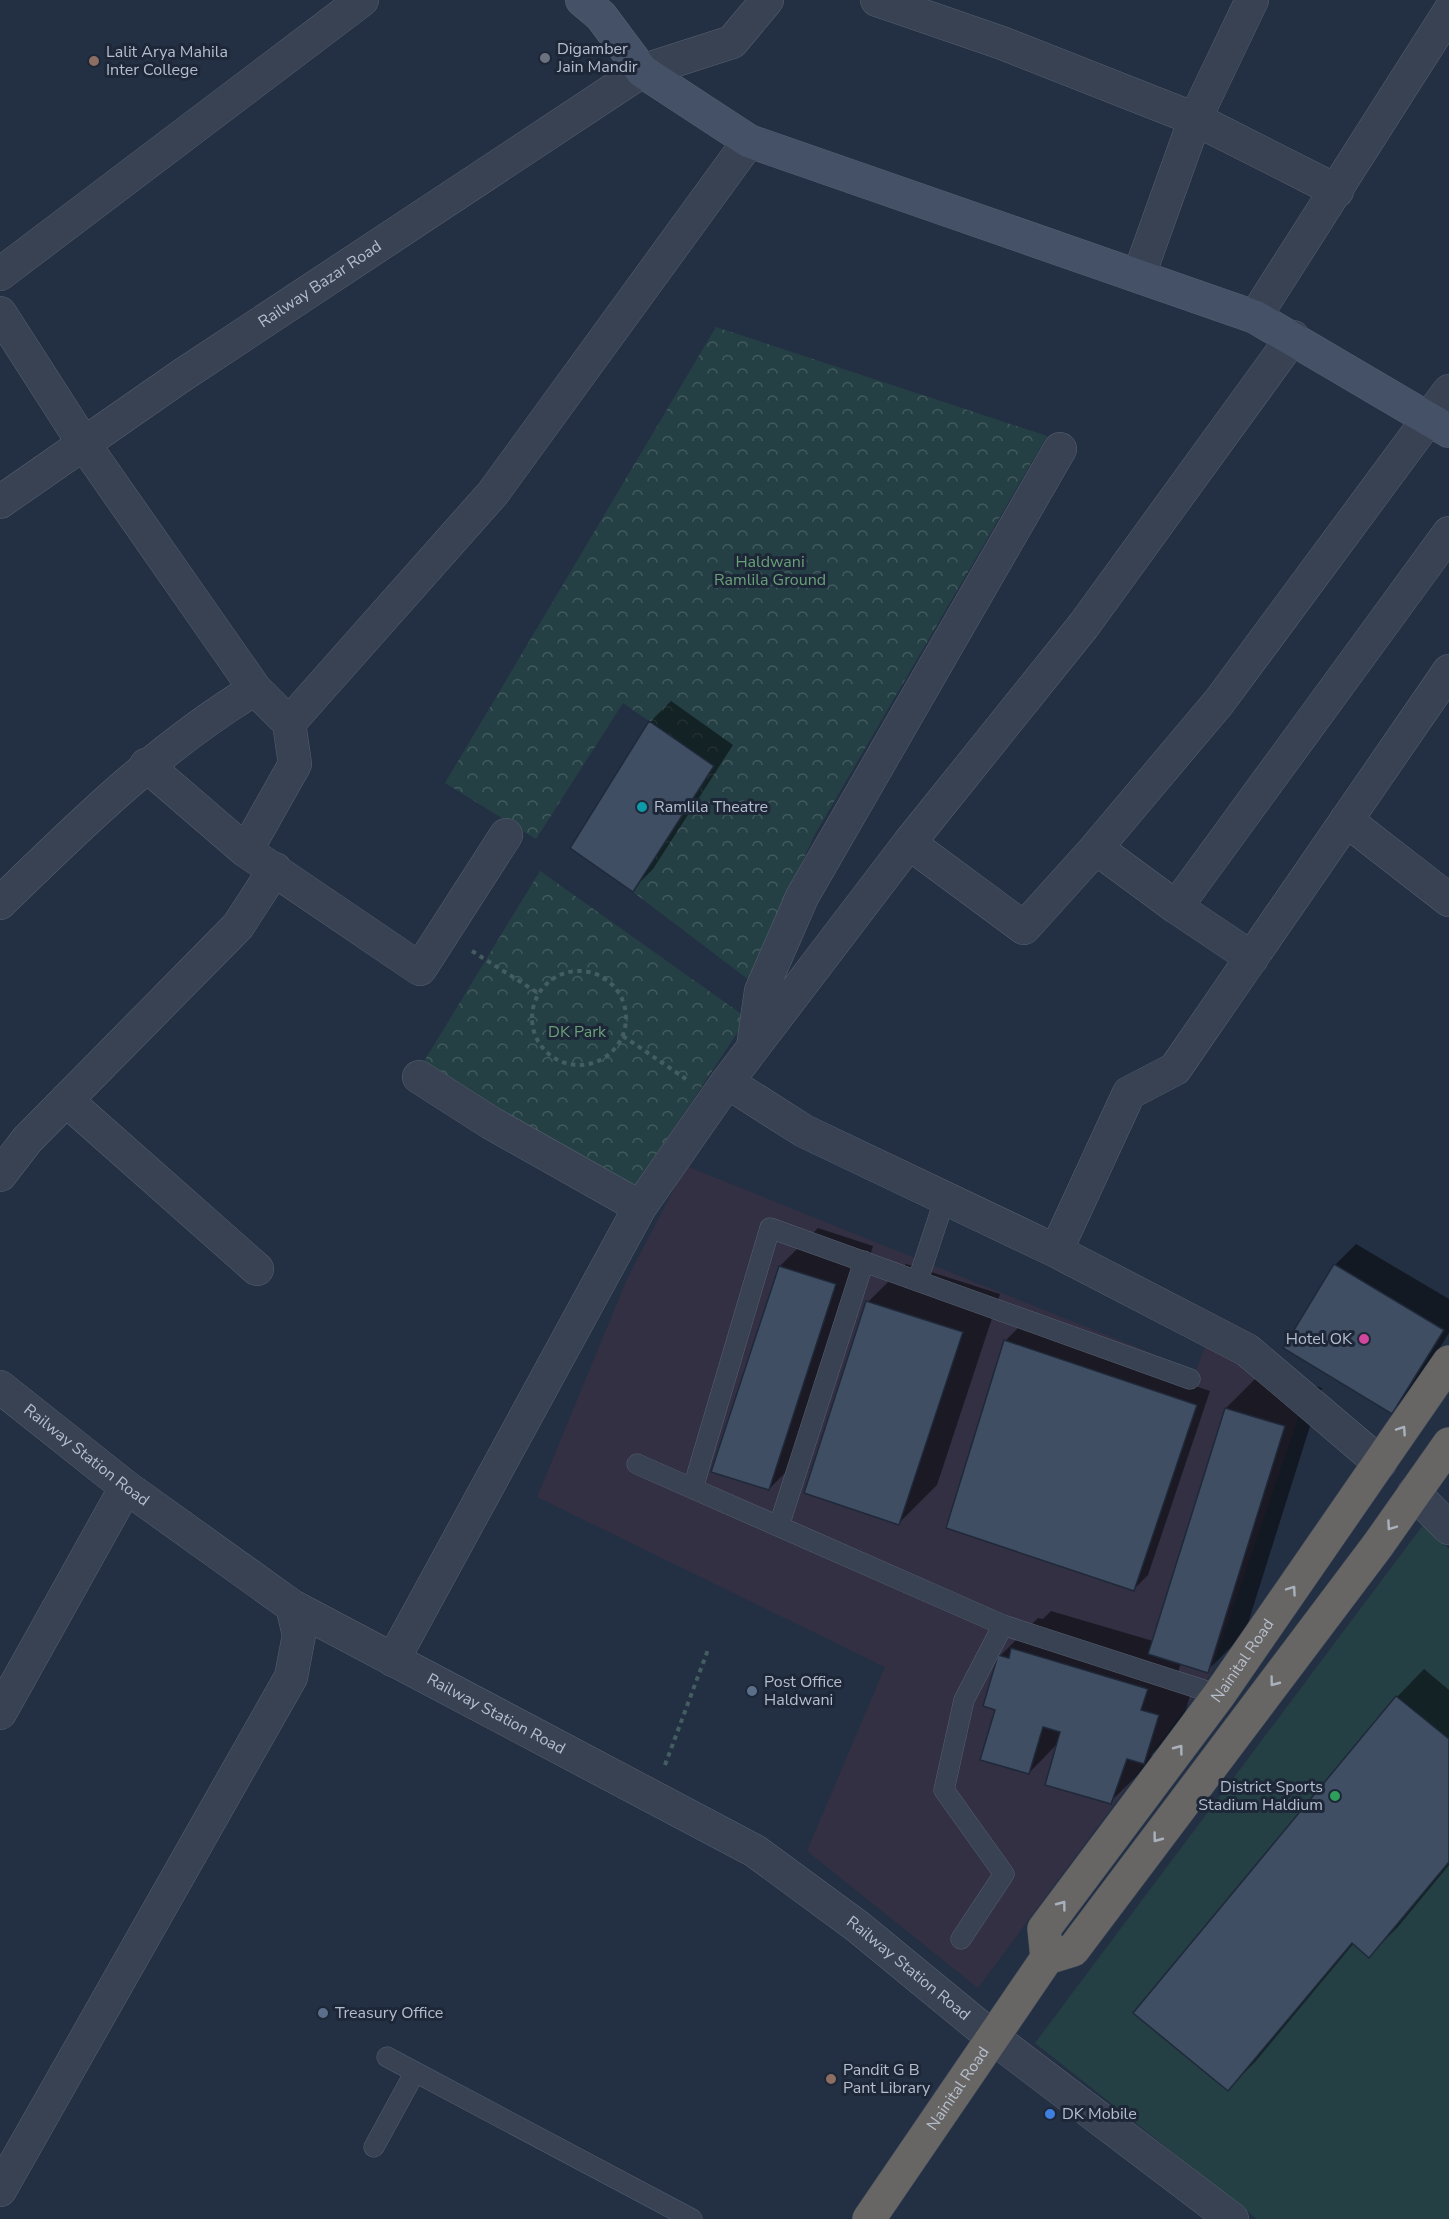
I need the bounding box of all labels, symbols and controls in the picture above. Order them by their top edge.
place label: Digamber Jain Mandir [556,38,638,78]
place label: Lalit Arya Mahila Inter College [106,41,228,81]
marker: Digamber Jain Mandir [538,51,552,65]
marker: Lalit Arya Mahila Inter College [87,54,101,68]
street label: Railway Bazar Road [254,235,386,333]
park label: Haldwani Ramlila Ground [714,551,826,591]
place label: Ramlila Theatre [654,796,768,818]
marker: Ramlila Theatre [635,800,649,814]
park label: DK Park [548,1021,607,1043]
place label: Hotel OK [1286,1328,1353,1350]
marker: Hotel OK [1357,1332,1371,1346]
street label: Railway Station Road [19,1399,154,1511]
one-way arrow [1395,1425,1406,1436]
one-way arrow [1387,1520,1398,1531]
one-way arrow [1285,1586,1296,1597]
street label: Nainital Road [1206,1615,1279,1707]
street label: Railway Station Road [423,1668,569,1760]
place label: Post Office Haldwani [764,1671,842,1711]
one-way arrow [1270,1676,1281,1687]
marker: Post Office Haldwani [745,1684,759,1698]
one-way arrow [1171,1745,1182,1756]
place label: District Sports Stadium Haldium [1198,1776,1323,1816]
marker: District Sports Stadium Haldium [1328,1789,1342,1803]
one-way arrow [1153,1832,1164,1843]
one-way arrow [1055,1901,1066,1912]
street label: Railway Station Road [842,1911,975,2026]
place label: Treasury Office [335,2002,443,2024]
marker: Treasury Office [316,2006,330,2020]
street label: Nainital Road [922,2042,994,2135]
place label: Pandit G B Pant Library [843,2059,931,2099]
marker: Pandit G B Pant Library [824,2072,838,2086]
place label: DK Mobile [1062,2103,1137,2125]
marker: DK Mobile [1043,2107,1057,2121]

